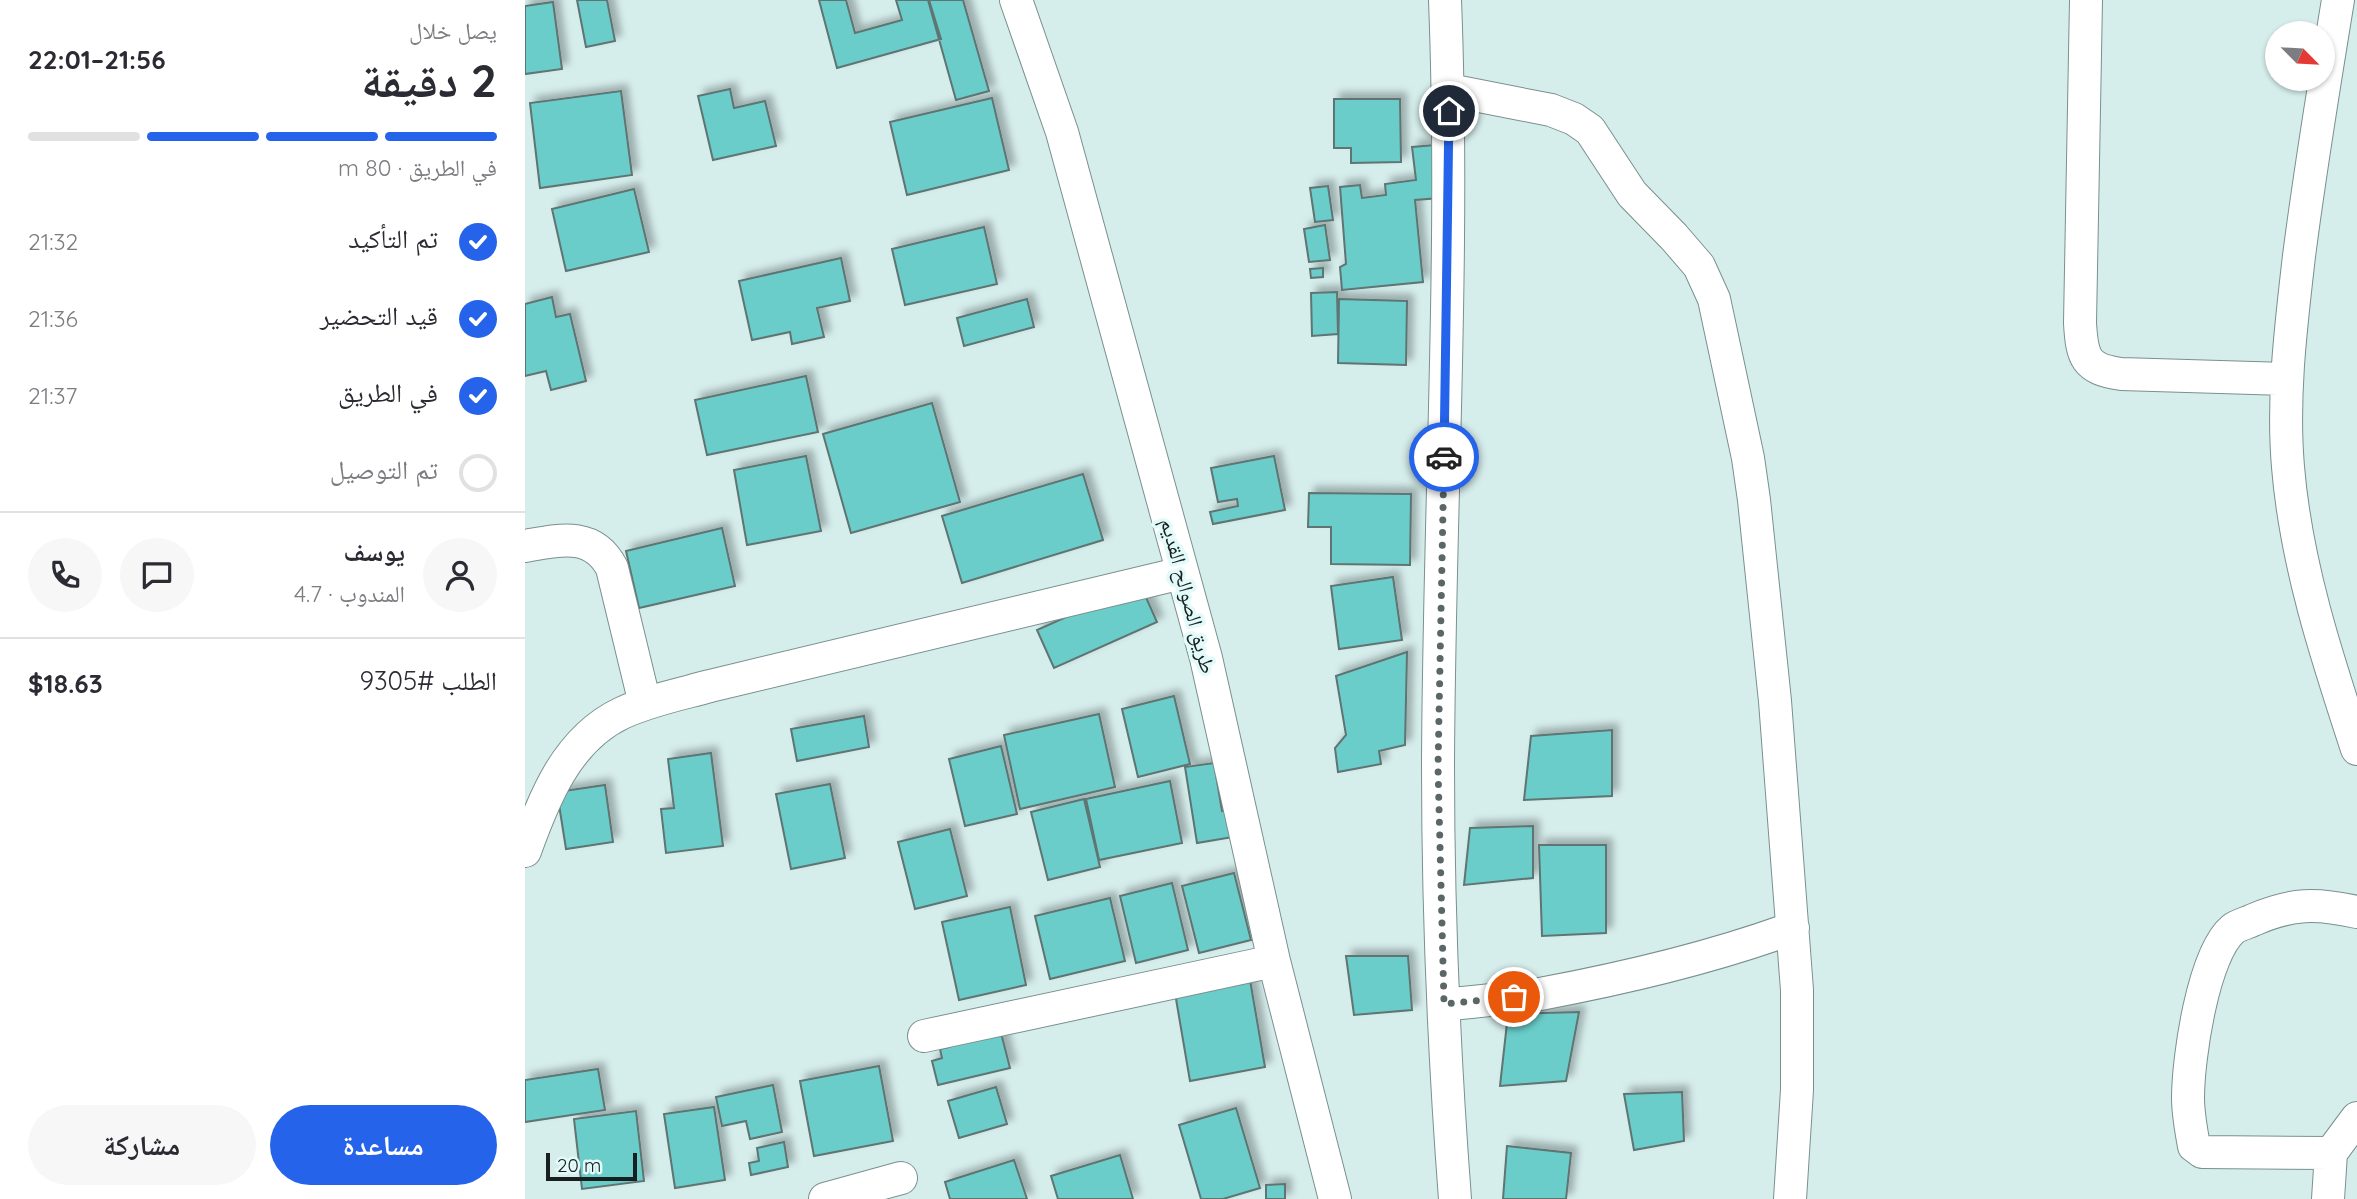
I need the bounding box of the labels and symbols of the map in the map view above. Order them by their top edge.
north arrow [2265,21,2335,91]
pin [1419,81,1479,141]
courier [1409,422,1479,492]
street label: طريق الصوالح القديم [1154,515,1222,677]
pin [1484,967,1544,1027]
scale bar [546,1150,637,1182]

